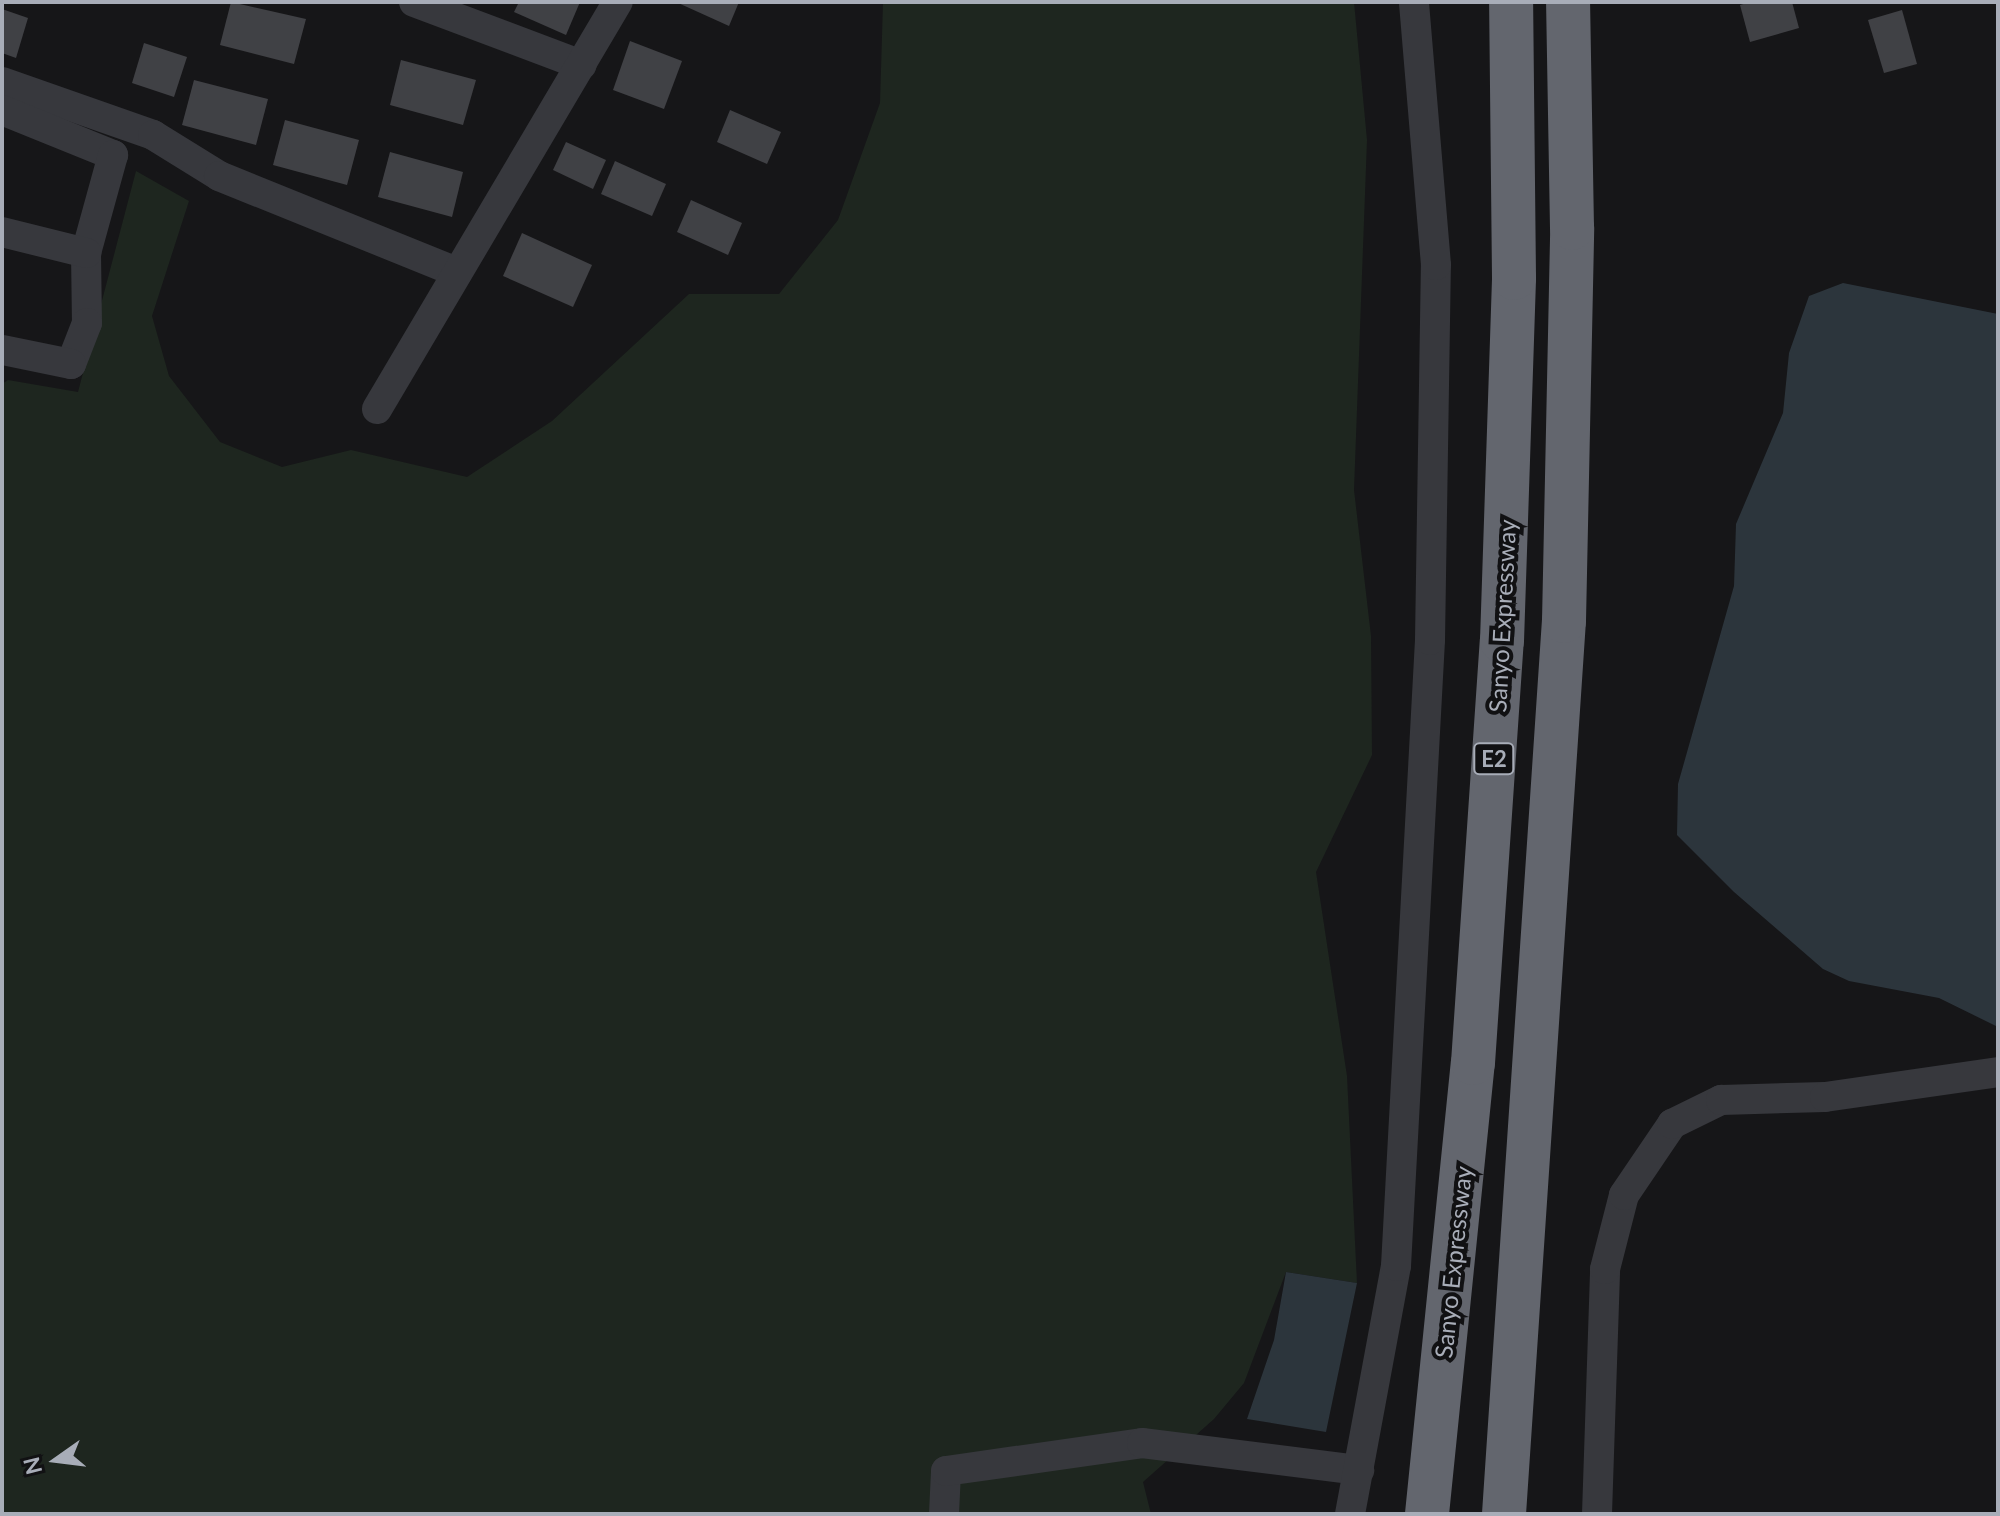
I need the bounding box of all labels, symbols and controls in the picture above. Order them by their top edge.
street label: Sanyo Expressway [1483,519,1521,713]
road number: E2 [1472,741,1516,777]
street label: Sanyo Expressway [1429,1164,1477,1360]
north arrow [16,1420,96,1500]
text: N [17,1454,47,1477]

